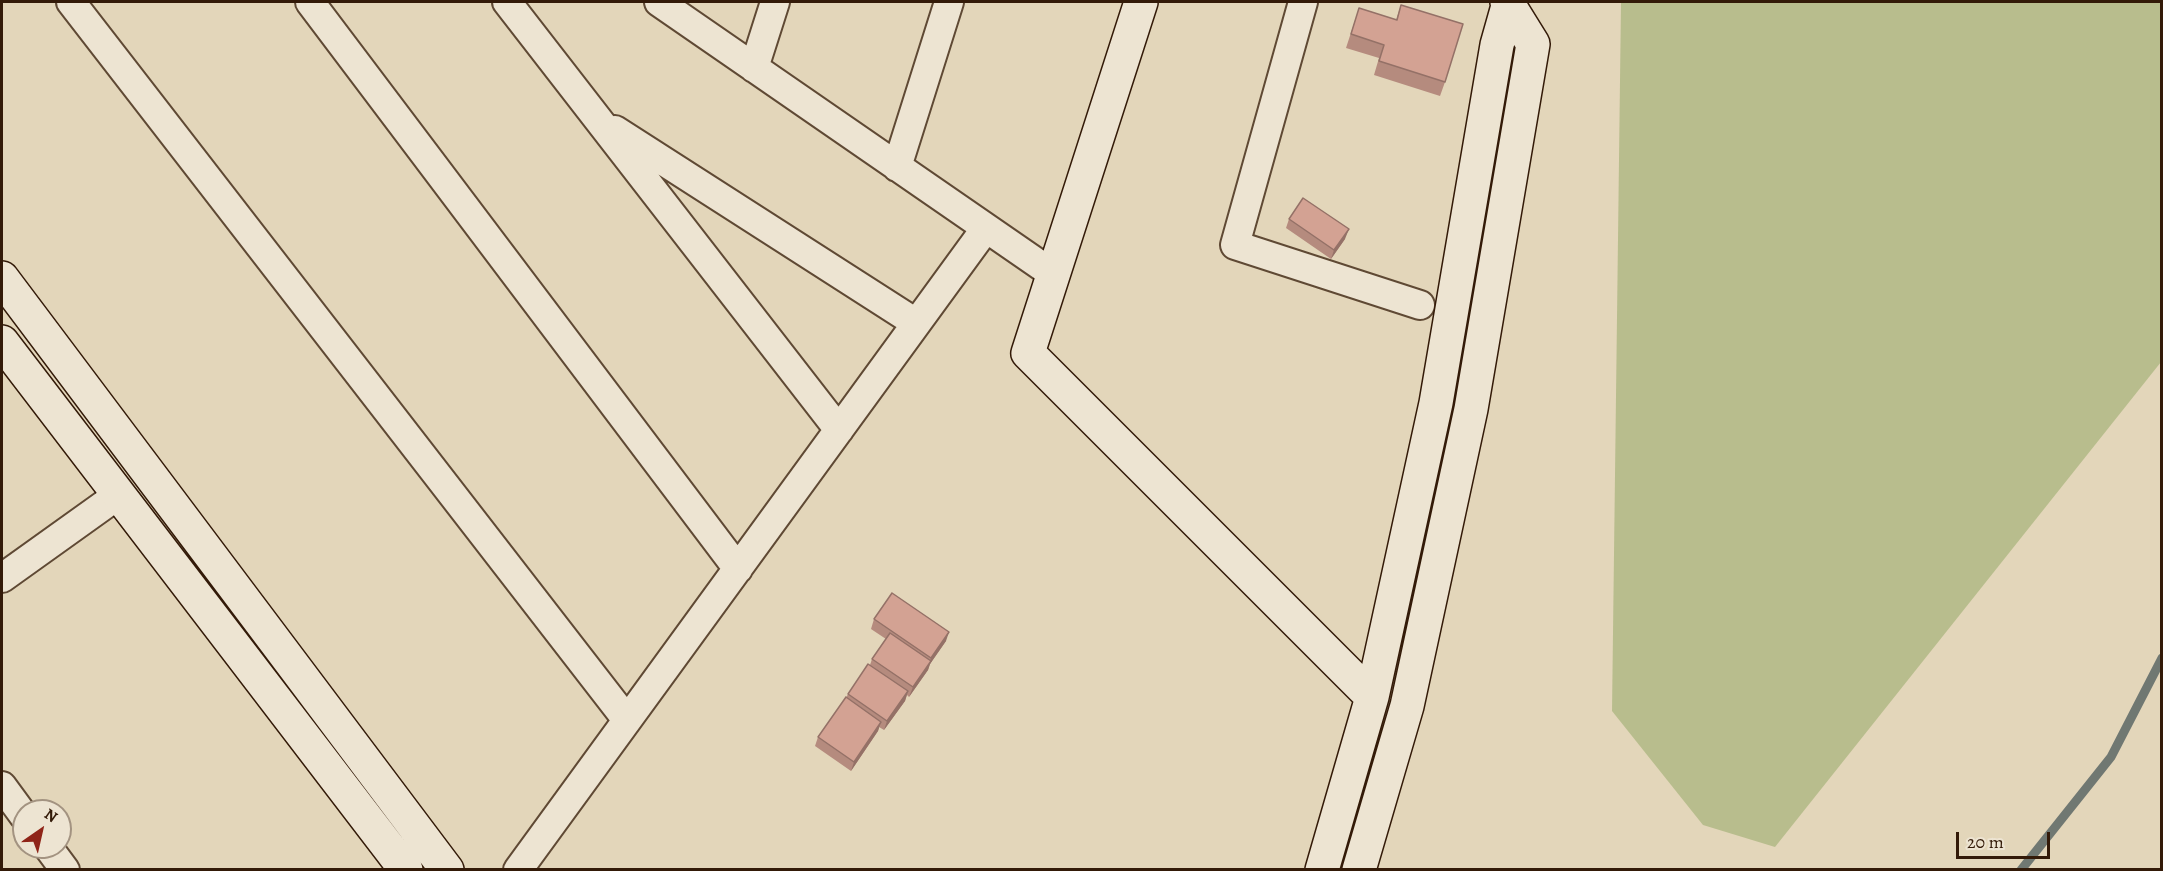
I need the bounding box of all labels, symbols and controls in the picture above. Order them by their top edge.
north arrow [12,799,72,859]
text: N [40,803,62,828]
scale bar [1959,820,2054,858]
text: 20 m [1967,830,2004,854]

